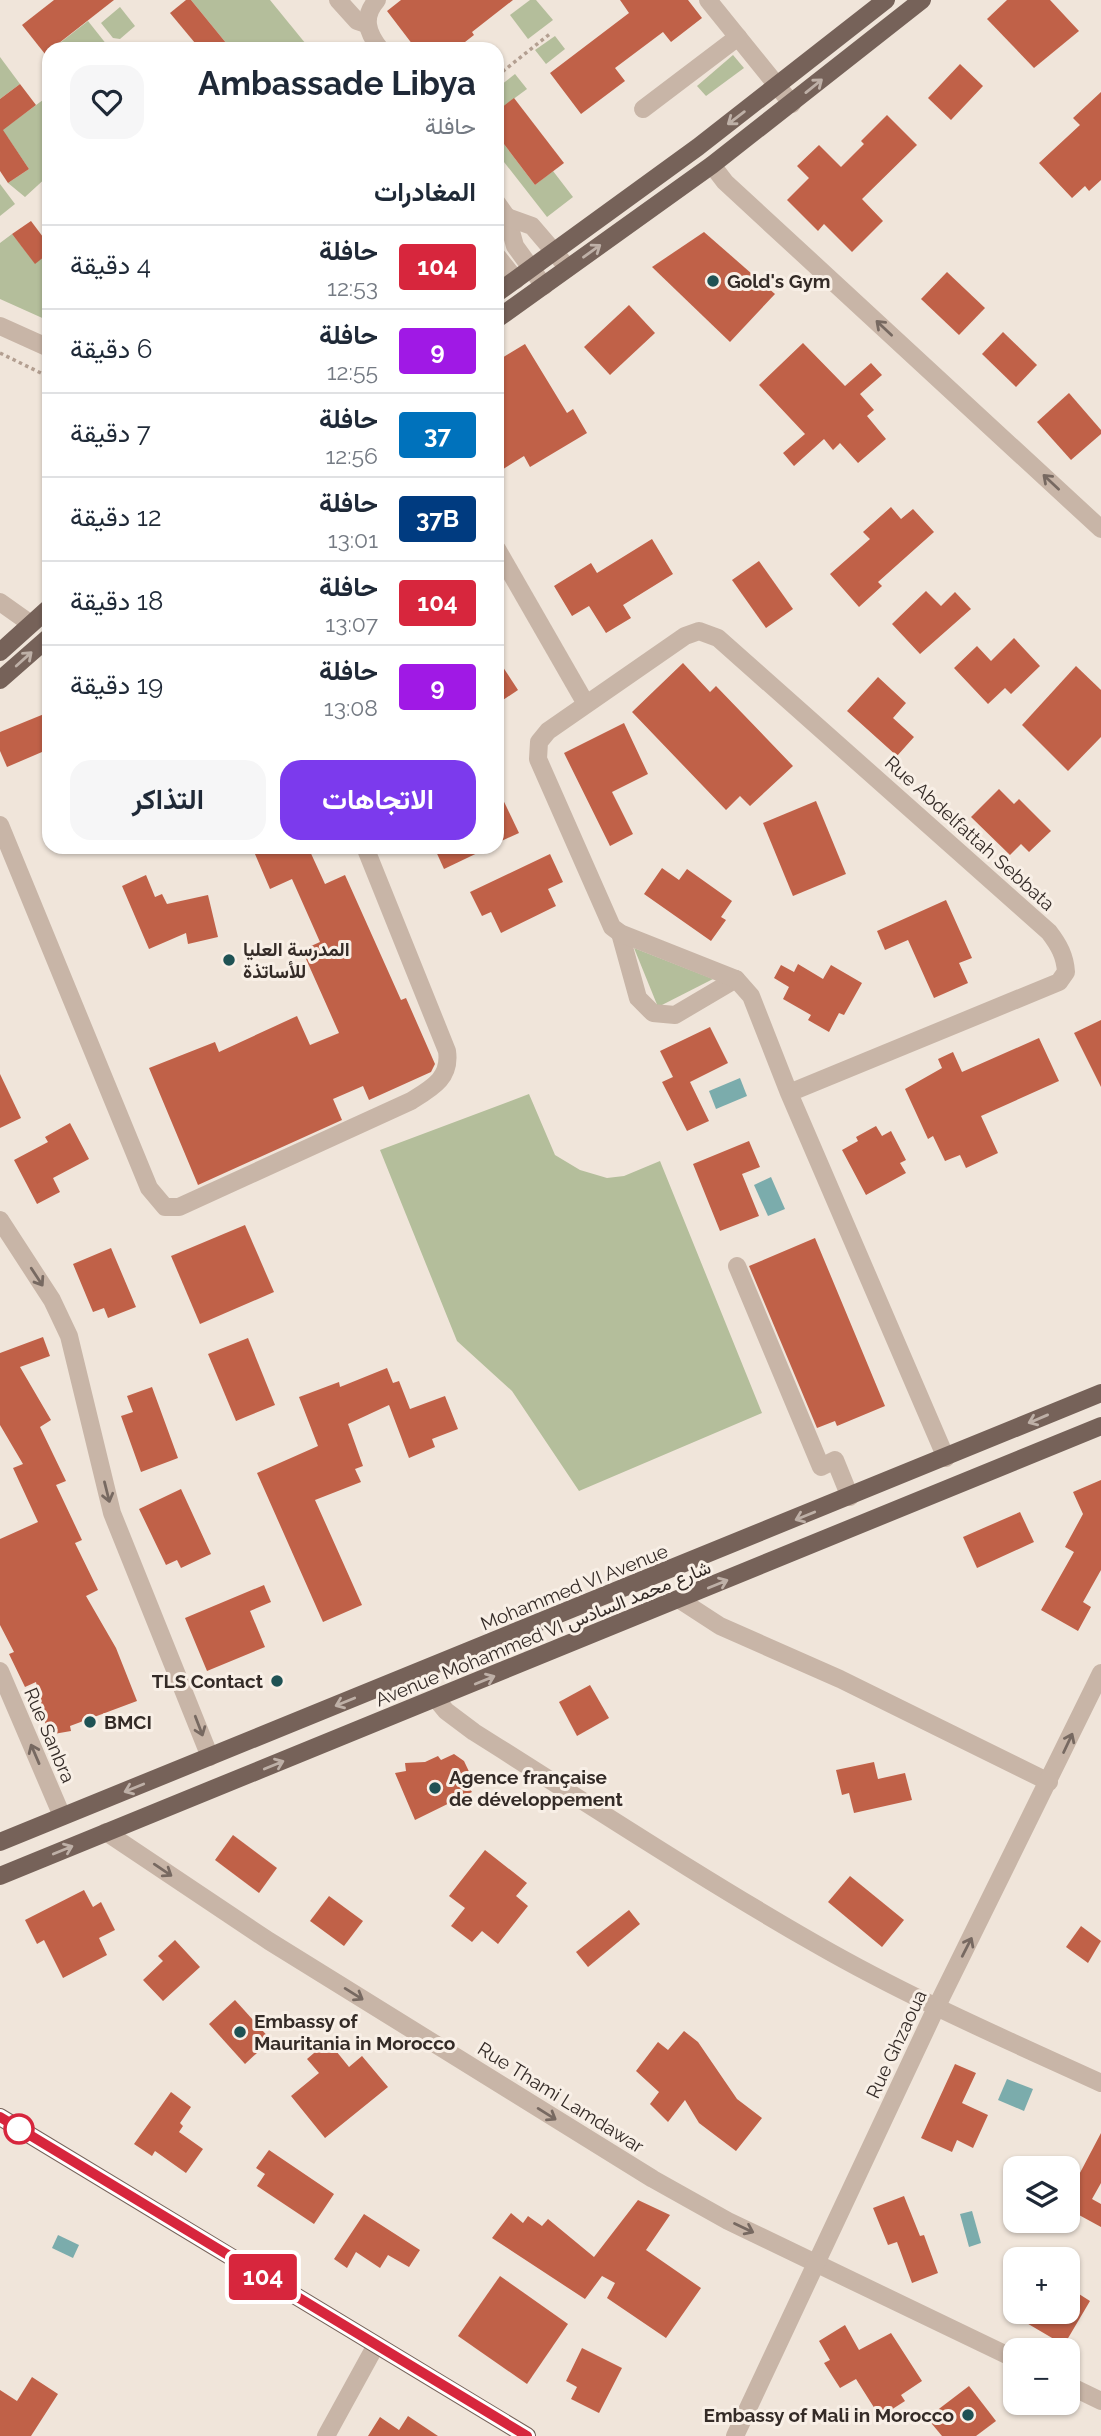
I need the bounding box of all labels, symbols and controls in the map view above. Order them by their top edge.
text: Ambassade Libya [198,64,476,103]
button: heart [70,65,144,139]
one-way arrow [805,79,823,94]
one-way arrow [728,111,746,126]
text: حافلة [425,112,476,139]
text: المغادرات [374,177,476,207]
text: حافلة [319,236,378,266]
one-way arrow [582,244,601,258]
text: 4 دقيقة [70,250,151,280]
text: 104 [417,252,458,281]
place label: Gold's Gym [727,270,831,292]
marker: Gold's Gym [705,273,721,289]
text: 12:53 [327,274,378,301]
text: حافلة [319,320,378,350]
one-way arrow [875,320,893,336]
text: 6 دقيقة [70,334,153,364]
text: 9 [430,336,445,365]
text: 12:55 [327,358,378,385]
text: حافلة [319,404,378,434]
text: 7 دقيقة [70,418,151,448]
text: 37 [424,420,451,449]
text: 12:56 [325,442,378,469]
one-way arrow [1043,474,1060,491]
text: حافلة [319,488,378,518]
text: 12 دقيقة [70,502,162,532]
text: 37B [416,504,459,533]
text: 13:01 [328,526,378,553]
text: حافلة [319,572,378,602]
text: 18 دقيقة [70,586,163,616]
text: 104 [417,588,458,617]
text: 13:07 [325,610,378,637]
one-way arrow [15,650,32,667]
text: حافلة [319,656,378,686]
text: 19 دقيقة [70,670,163,700]
text: 9 [430,672,445,701]
text: 13:08 [324,694,378,721]
street label: Rue Abdelfattah Sebbata [881,751,1059,915]
button: التذاكر [70,760,266,840]
button: الاتجاهات [280,760,476,840]
place label: المدرسة العليا للأساتذة [243,938,350,982]
marker: المدرسة العليا للأساتذة [221,952,237,968]
one-way arrow [30,1267,44,1287]
one-way arrow [1028,1413,1049,1426]
one-way arrow [101,1480,114,1503]
one-way arrow [795,1510,817,1523]
street label: Mohammed VI Avenue [477,1539,671,1635]
street label: Avenue Mohammed VI شارع محمد السادس [372,1555,715,1712]
one-way arrow [707,1577,729,1590]
place label: TLS Contact [152,1670,264,1692]
marker: TLS Contact [269,1673,285,1689]
one-way arrow [474,1673,496,1686]
street label: Rue Sanbra [20,1684,80,1786]
one-way arrow [334,1697,356,1710]
place label: BMCI [104,1711,152,1733]
marker: BMCI [82,1714,98,1730]
one-way arrow [193,1715,206,1737]
one-way arrow [1061,1733,1075,1754]
one-way arrow [28,1743,41,1765]
one-way arrow [263,1757,285,1770]
place label: Agence française de développement [449,1766,624,1810]
marker: Agence française de développement [427,1780,443,1796]
one-way arrow [123,1782,145,1795]
one-way arrow [52,1842,73,1855]
one-way arrow [153,1863,172,1877]
one-way arrow [960,1937,974,1958]
street label: Rue Ghzaoua [861,1986,931,2102]
one-way arrow [343,1987,363,2001]
place label: Embassy of Mauritania in Morocco [254,2010,455,2054]
marker: Embassy of Mauritania in Morocco [232,2024,248,2040]
street label: Rue Thami Lamdawar [474,2037,648,2157]
one-way arrow [537,2107,557,2121]
unlabelled marker [4,2114,34,2144]
map controls [1003,2156,1080,2415]
button: layers [1003,2156,1080,2233]
one-way arrow [732,2222,754,2235]
button: + [1003,2247,1080,2324]
line badge: 104 [223,2254,303,2300]
text: 104 [243,2262,283,2291]
button: − [1003,2338,1080,2415]
place label: Embassy of Mali in Morocco [704,2404,954,2426]
marker: Embassy of Mali in Morocco [960,2407,976,2423]

